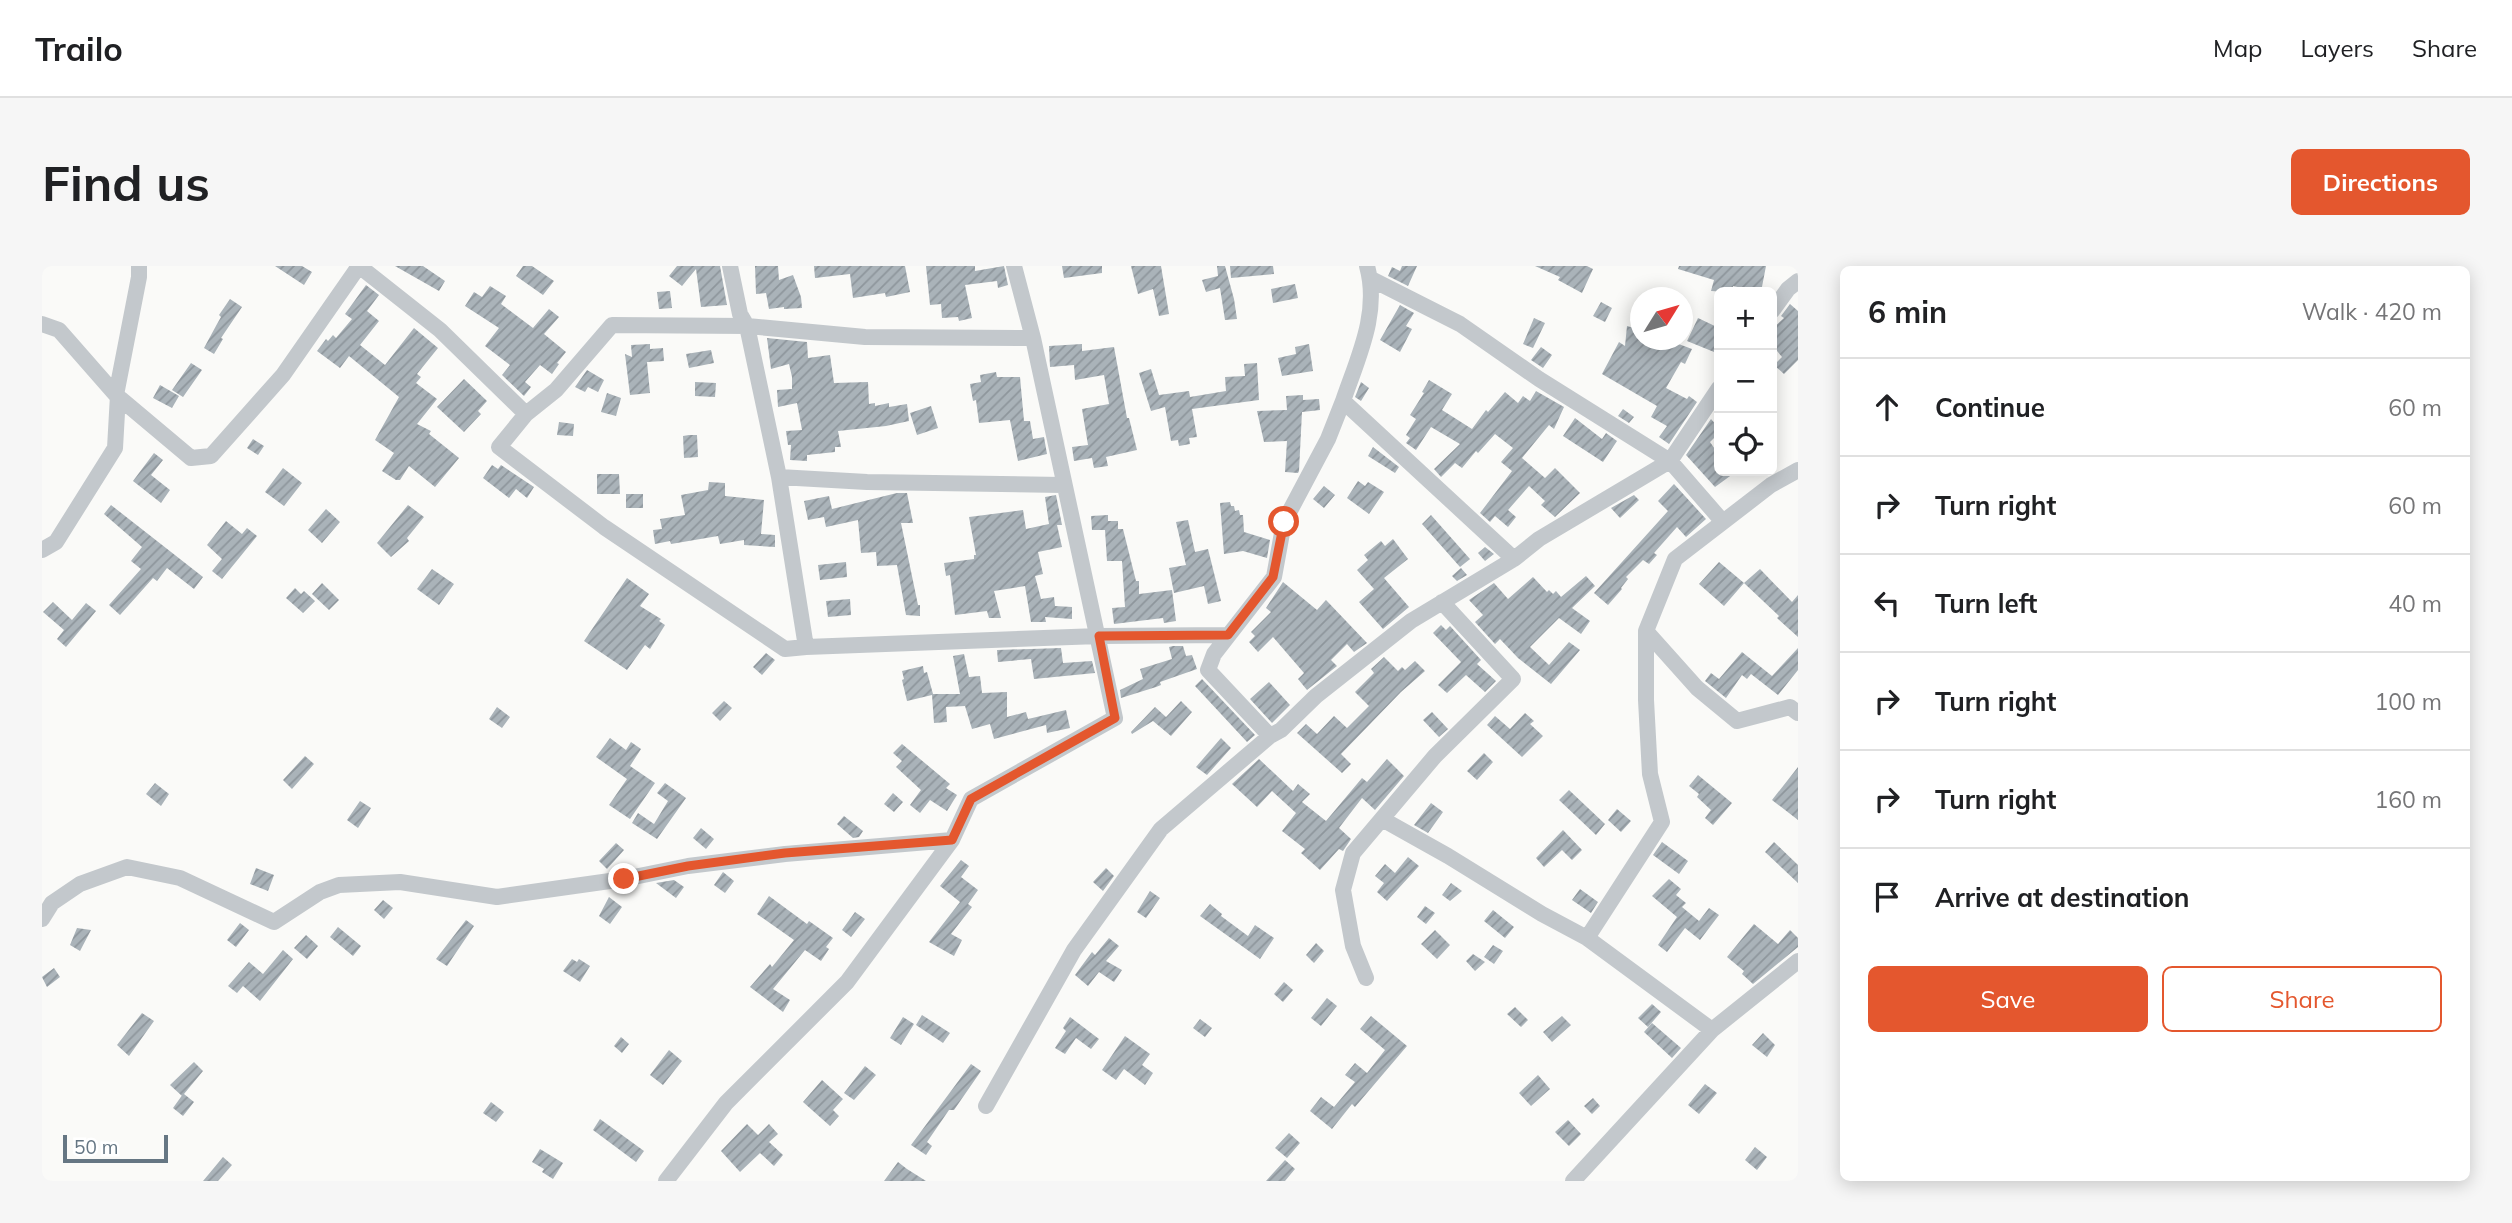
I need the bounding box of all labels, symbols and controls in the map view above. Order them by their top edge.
text: Trailo [35,28,123,69]
text: Map [2213,33,2262,63]
text: Layers [2300,33,2374,63]
text: Share [2412,33,2477,63]
button: Directions [2291,149,2470,215]
text: Find us [42,152,210,213]
north arrow [1630,287,1693,350]
map controls [1714,287,1777,476]
button: + [1714,287,1777,350]
text: 6 min [1868,293,1947,331]
text: Walk · 420 m [2302,297,2442,326]
button: − [1714,350,1777,413]
icon: ahead [1868,388,1906,426]
text: Continue [1935,391,2045,424]
text: 60 m [2388,393,2442,422]
button: locate [1714,413,1777,476]
icon: right [1868,486,1906,524]
text: Turn right [1935,489,2056,522]
text: 60 m [2388,491,2442,520]
route start [1268,506,1299,537]
icon: left [1868,584,1906,622]
text: Turn left [1935,587,2037,620]
text: 40 m [2388,589,2442,618]
icon: right [1868,682,1906,720]
text: Turn right [1935,685,2056,718]
text: 100 m [2374,687,2442,716]
icon: right [1868,780,1906,818]
text: Turn right [1935,783,2056,816]
text: 160 m [2374,785,2442,814]
route end [608,863,639,894]
icon: arrive [1868,878,1906,916]
text: Arrive at destination [1935,881,2190,914]
button: Save [1868,966,2148,1032]
button: Share [2162,966,2442,1032]
scale bar [63,1132,168,1164]
text: 50 m [74,1135,118,1159]

